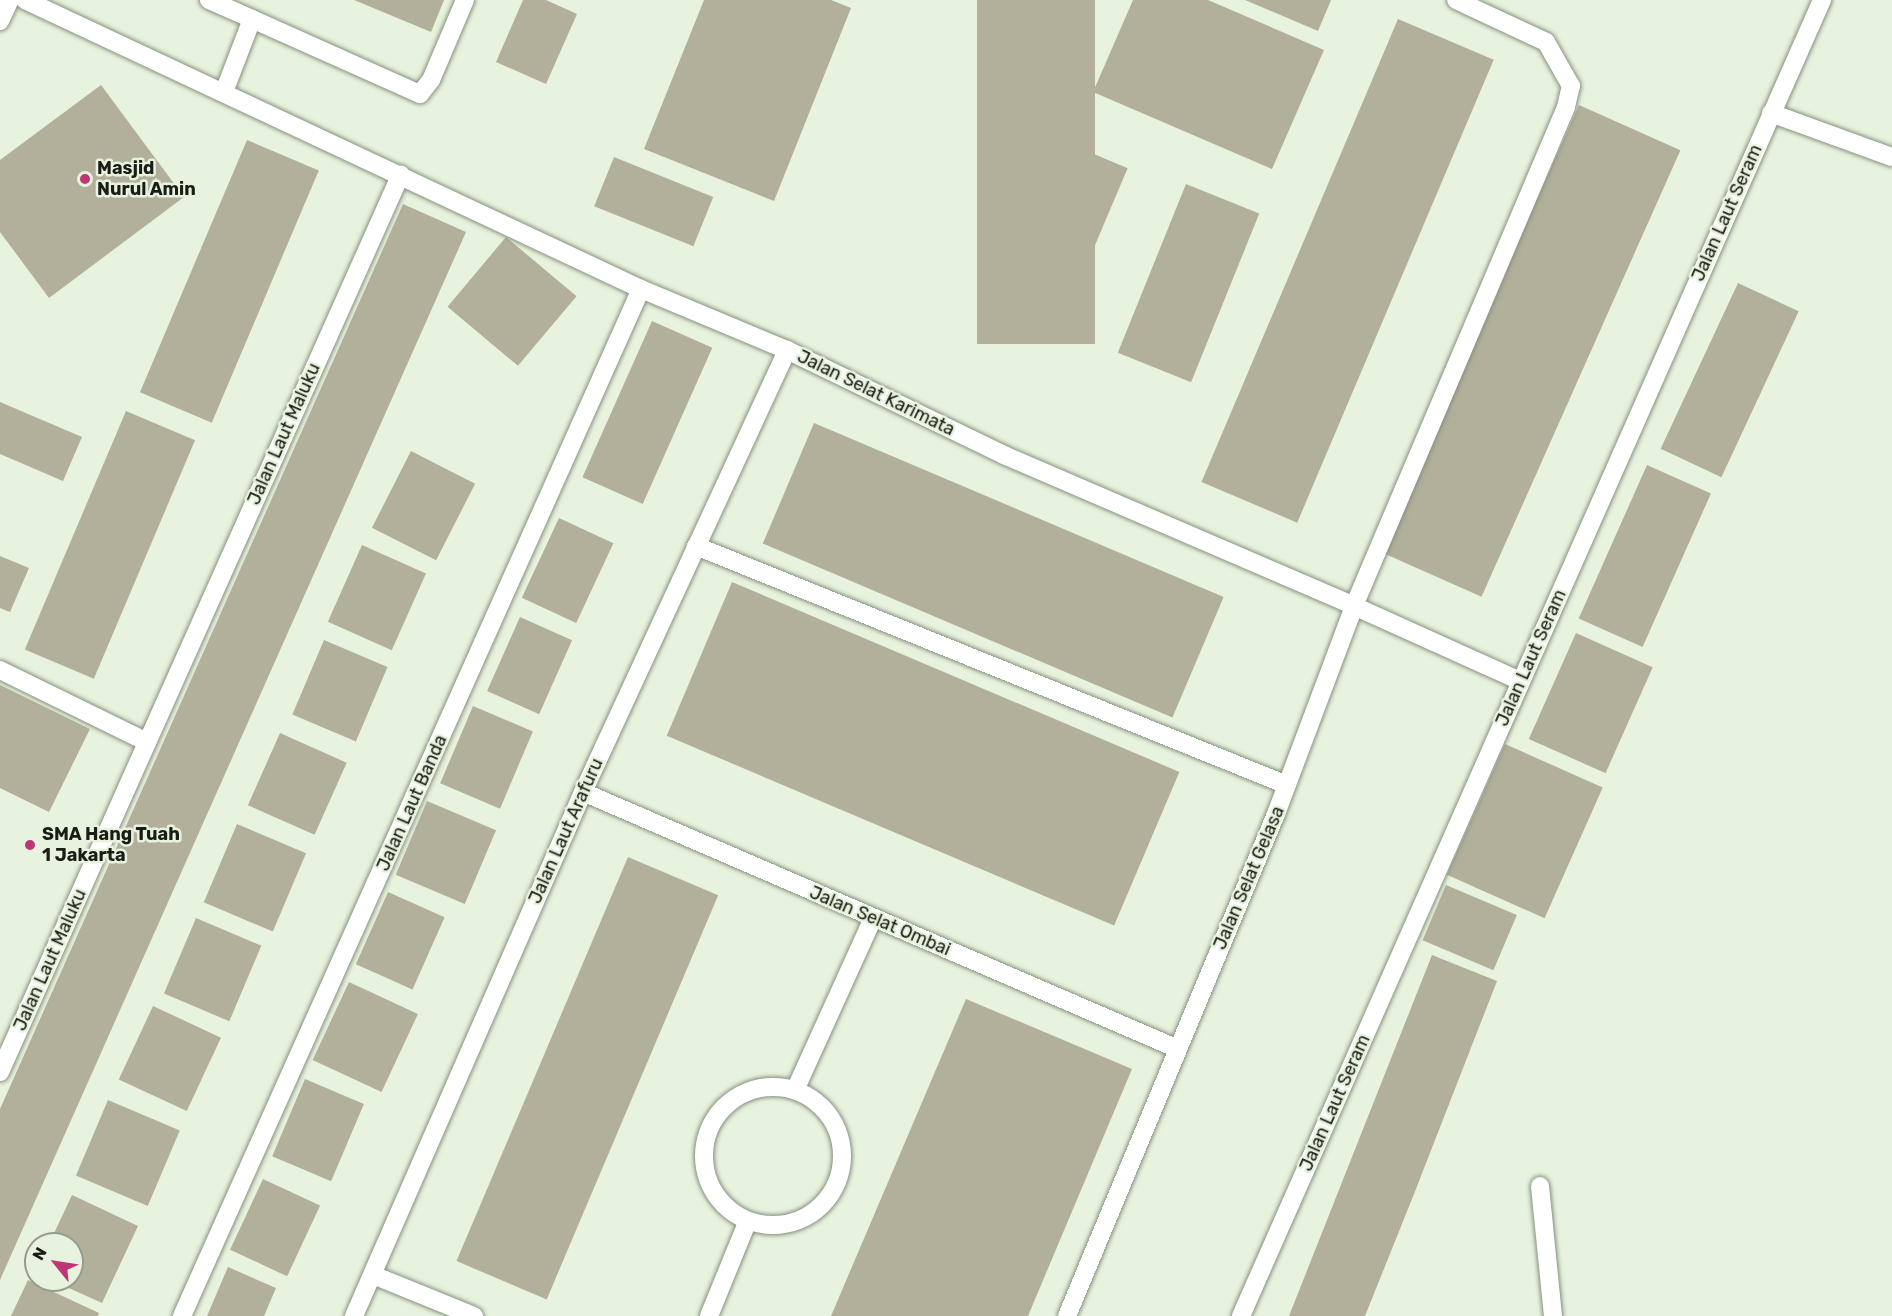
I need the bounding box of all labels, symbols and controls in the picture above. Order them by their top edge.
street label: Jalan Laut Seram [1687,141,1767,285]
place label: Masjid Nurul Amin [97,158,196,201]
marker: Masjid Nurul Amin [78,172,92,186]
street label: Jalan Selat Karimata [794,345,958,441]
street label: Jalan Laut Maluku [243,360,325,508]
street label: Jalan Laut Seram [1491,586,1571,730]
street label: Jalan Laut Banda [372,732,452,874]
street label: Jalan Laut Arafuru [524,755,608,907]
street label: Jalan Selat Gelasa [1209,803,1289,953]
place label: SMA Hang Tuah 1 Jakarta [42,824,181,866]
marker: SMA Hang Tuah 1 Jakarta [23,838,37,852]
street label: Jalan Selat Ombai [806,882,954,960]
street label: Jalan Laut Maluku [9,886,91,1034]
street label: Jalan Laut Seram [1295,1031,1375,1175]
north arrow [24,1232,84,1292]
text: N [29,1244,51,1263]

